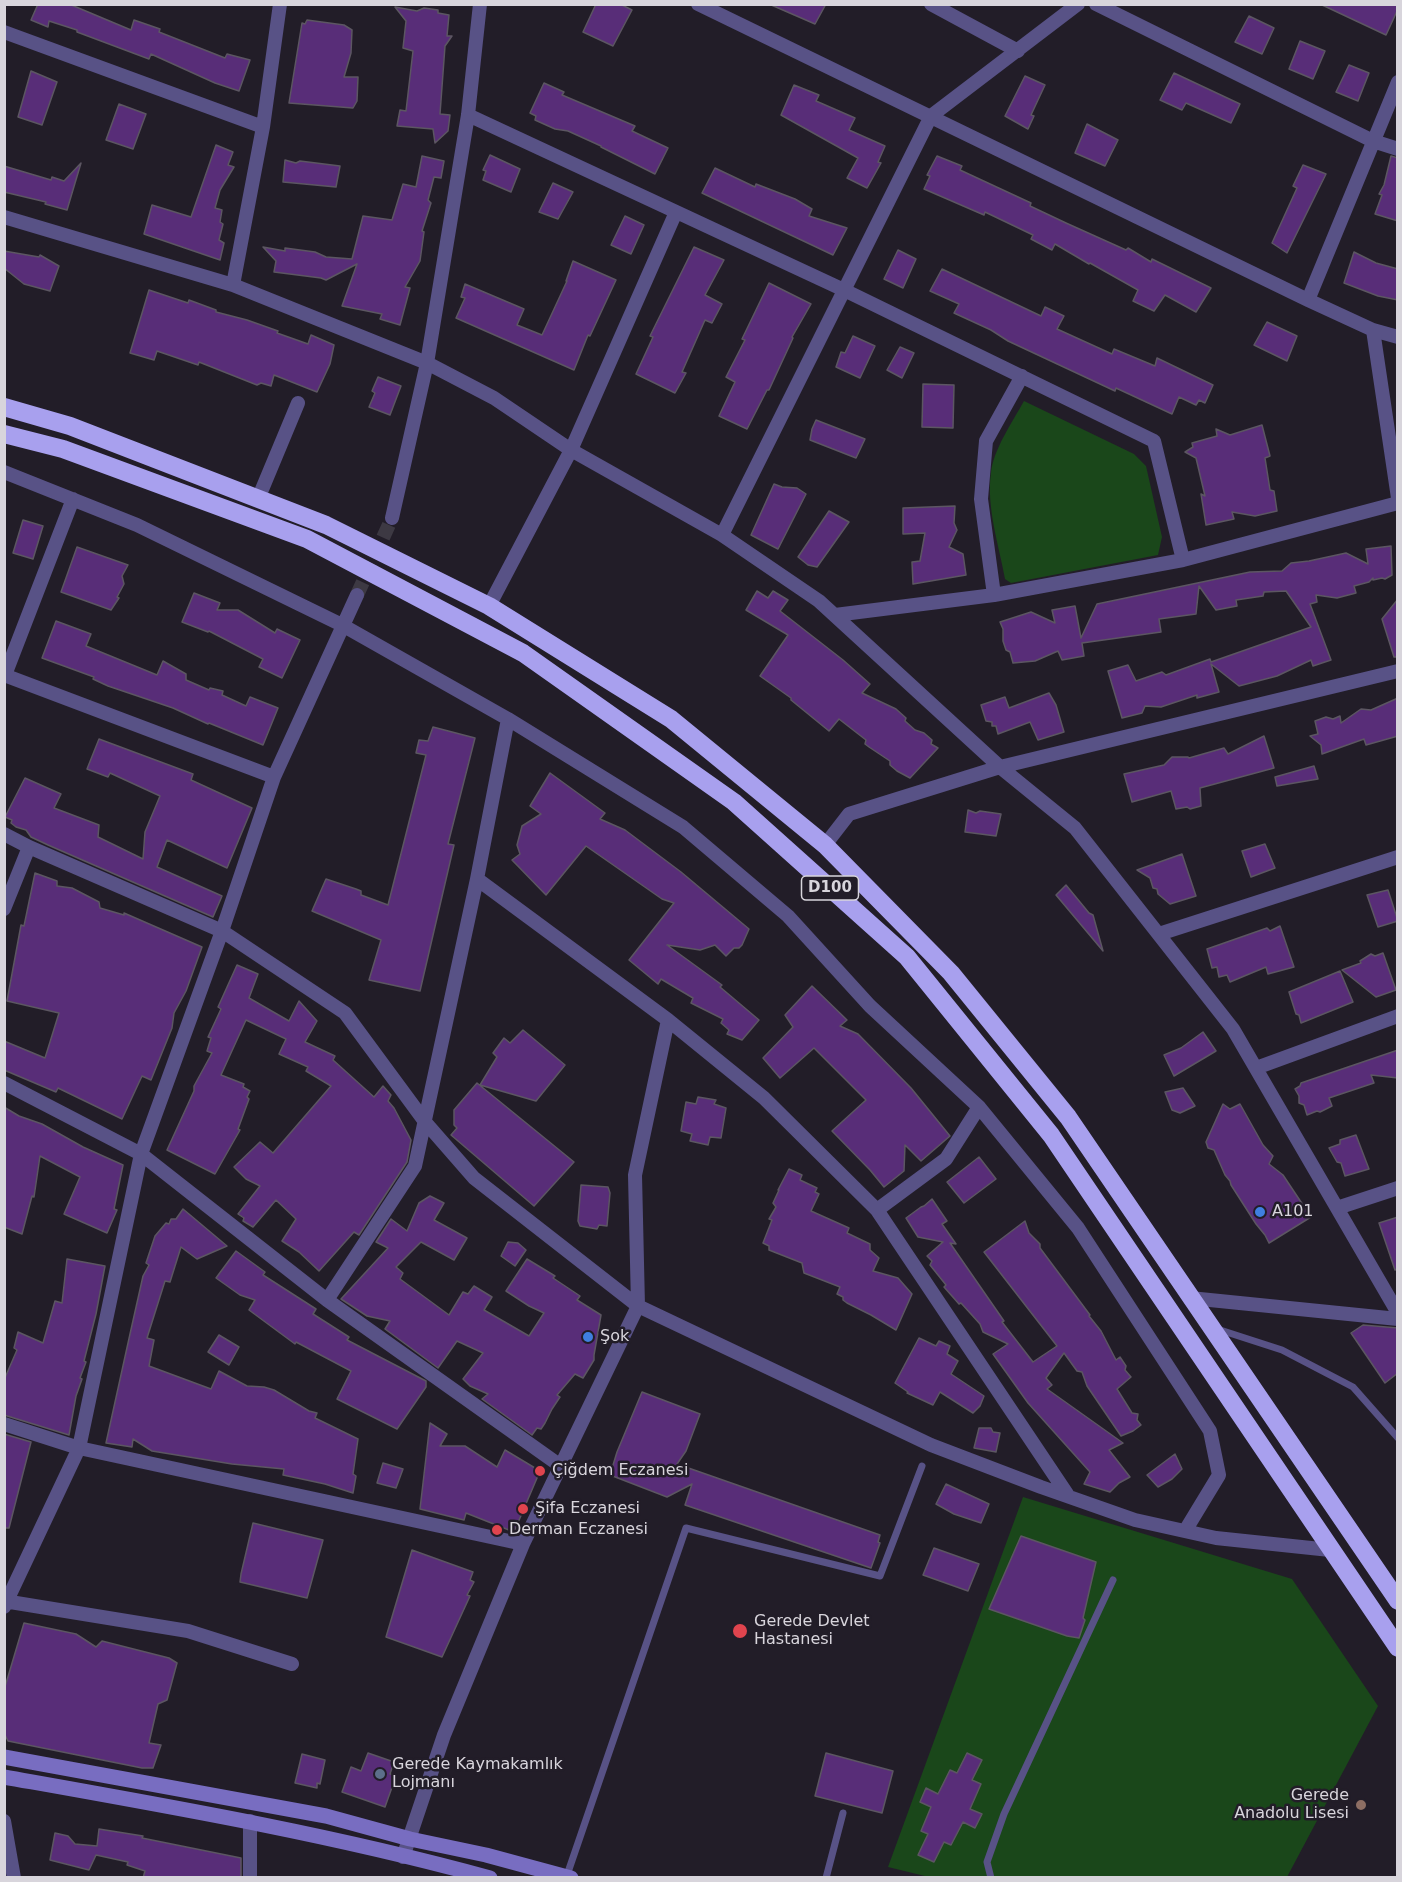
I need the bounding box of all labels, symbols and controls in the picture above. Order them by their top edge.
road number: D100 [802,876,858,900]
place label: A101 [1272,1202,1313,1222]
marker: A101 [1253,1205,1267,1219]
place label: Şok [600,1327,629,1347]
marker: Şok [581,1330,595,1344]
place label: Çiğdem Eczanesi [552,1461,688,1481]
marker: Çiğdem Eczanesi [533,1464,547,1478]
place label: Şifa Eczanesi [535,1499,640,1519]
marker: Şifa Eczanesi [516,1502,530,1516]
place label: Derman Eczanesi [509,1520,648,1540]
marker: Derman Eczanesi [490,1523,504,1537]
place label: Gerede Devlet Hastanesi [754,1612,870,1650]
marker: Gerede Devlet Hastanesi [731,1622,749,1640]
place label: Gerede Kaymakamlık Lojmanı [392,1755,563,1793]
marker: Gerede Kaymakamlık Lojmanı [373,1767,387,1781]
place label: Gerede Anadolu Lisesi [1234,1786,1349,1824]
marker: Gerede Anadolu Lisesi [1354,1798,1368,1812]

